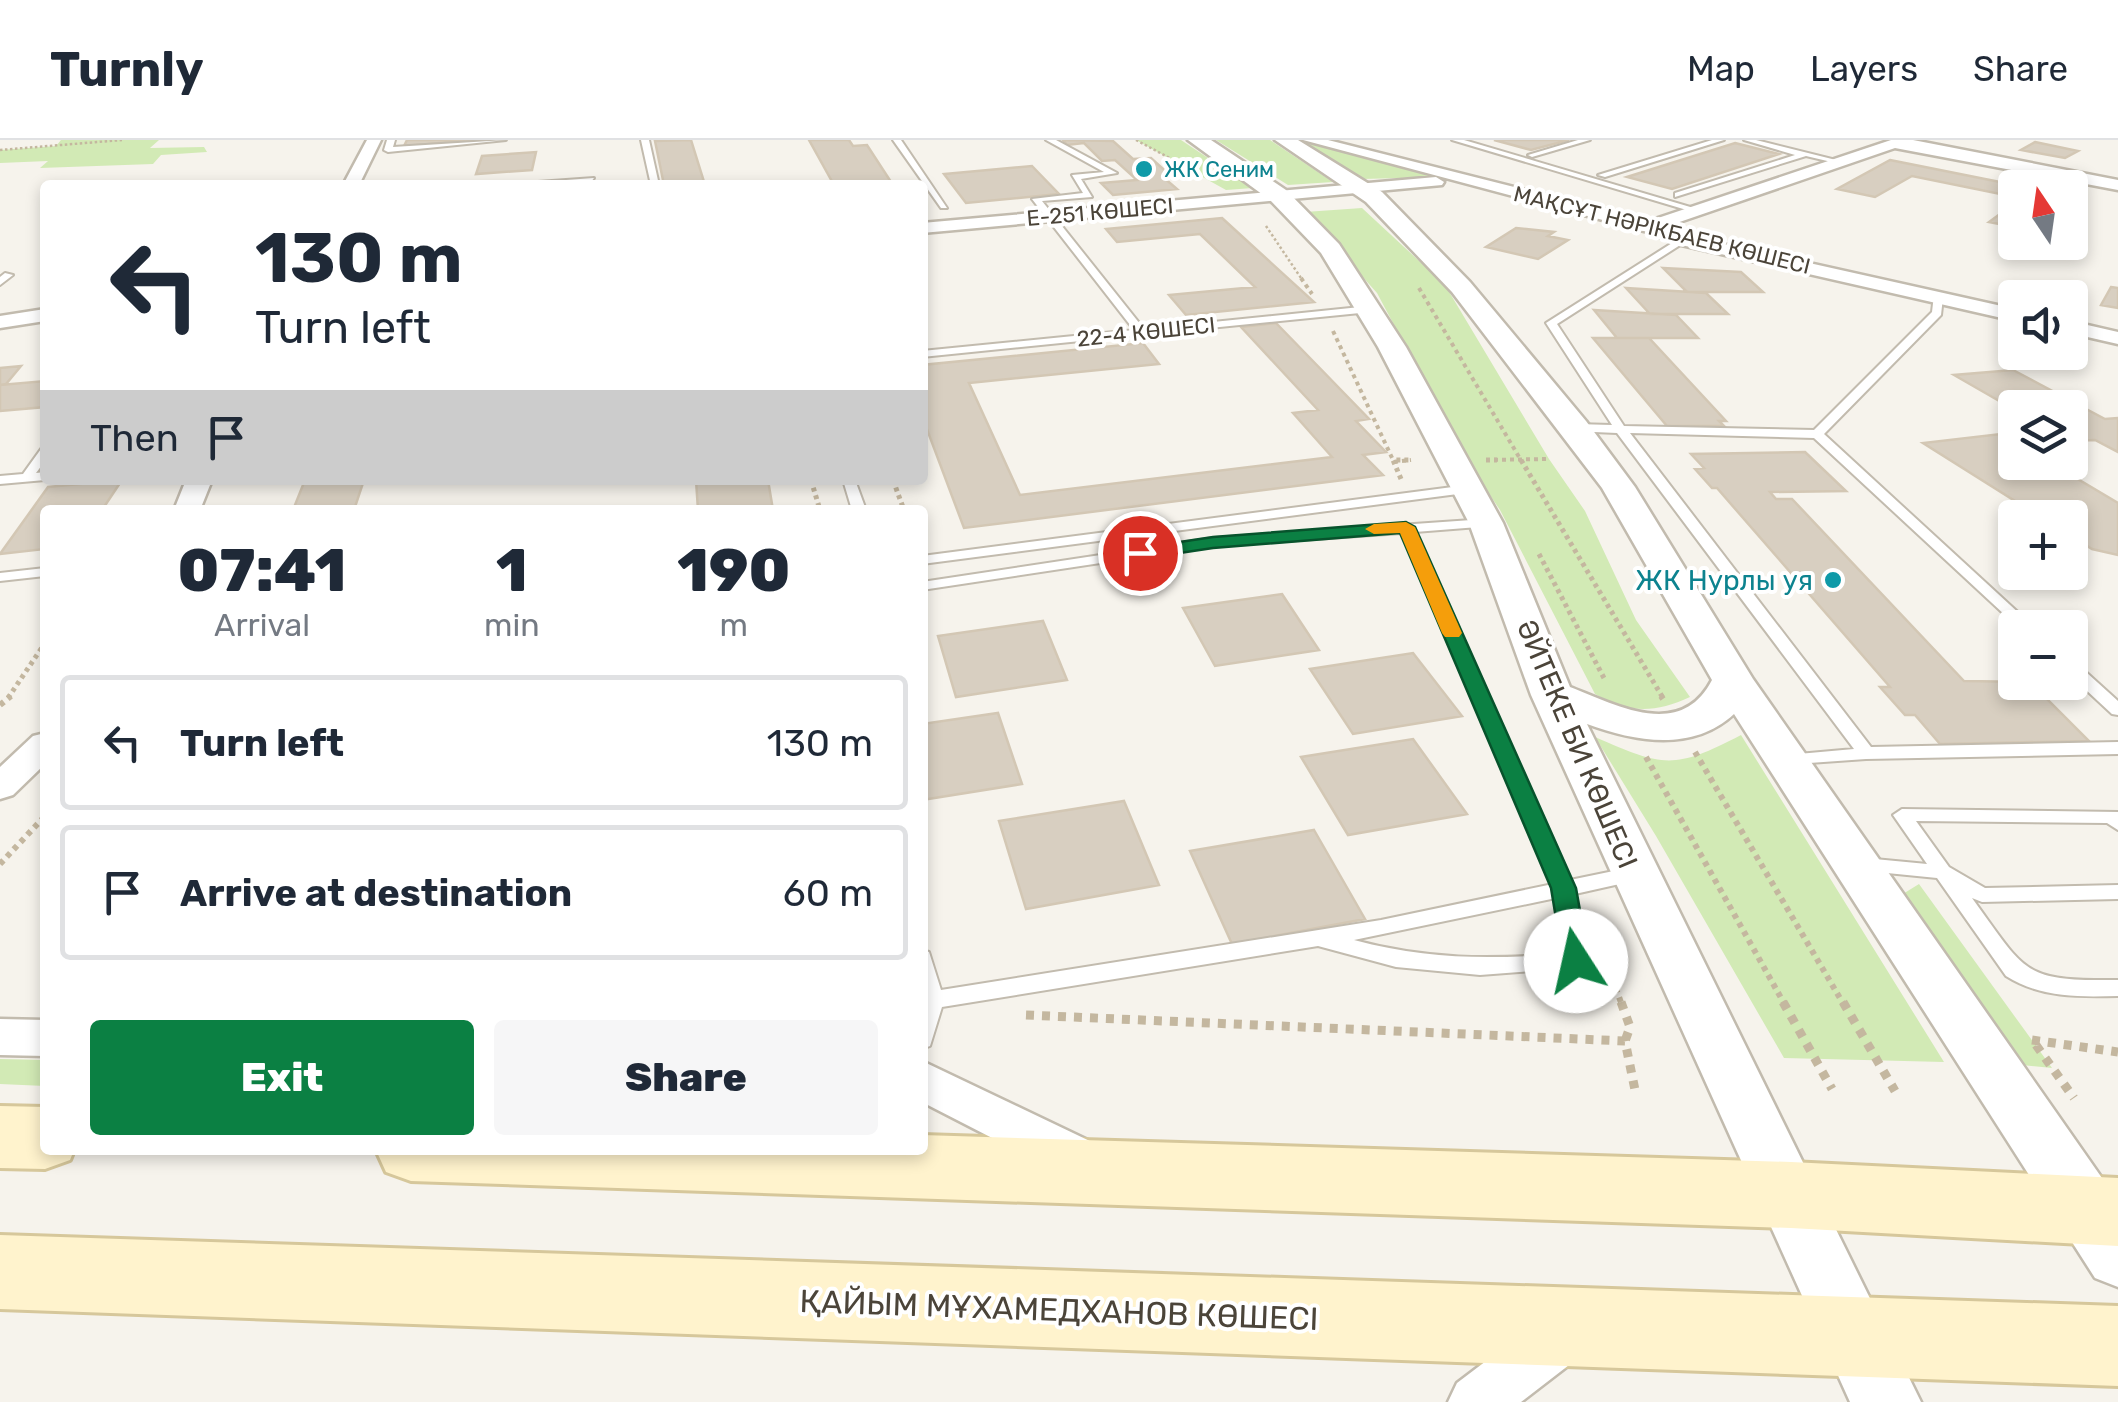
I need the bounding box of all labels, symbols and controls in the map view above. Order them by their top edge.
text: Turnly [50,41,204,98]
text: Map [1687,48,1755,90]
text: Layers [1810,48,1918,90]
text: Share [1973,48,2068,90]
place label: ЖК Сеним [1164,156,1274,183]
marker: ЖК Сеним [1133,158,1155,180]
north arrow [1998,170,2088,260]
map controls [1998,170,2088,700]
street label: МАҚСҰТ НӘРІКБАЕВ КӨШЕСІ [1511,180,1813,280]
street label: Е-251 КӨШЕСІ [1026,192,1174,232]
text: 130 m [255,217,463,300]
icon: left [90,220,220,350]
button: sound [1998,280,2088,370]
text: Turn left [255,301,431,354]
street label: 22-4 КӨШЕСІ [1076,311,1216,353]
button: layers [1998,390,2088,480]
icon: arrive [199,410,254,465]
text: Then [90,415,179,461]
button: + [1998,500,2088,590]
pin [1098,511,1183,596]
icon: arrive [1113,526,1168,581]
text: 07:41 [178,535,346,606]
text: 1 [496,535,528,606]
text: 190 [677,535,790,606]
place label: ЖК Нурлы уя [1635,564,1813,597]
marker: ЖК Нурлы уя [1822,569,1844,591]
text: Arrival [214,606,310,644]
text: min [484,606,540,644]
text: m [720,606,748,644]
button: − [1998,610,2088,700]
street label: ӘЙТЕКЕ БИ КӨШЕСІ [1510,615,1644,873]
icon: left [95,715,150,770]
text: Turn left [180,720,344,766]
text: 130 m [767,720,873,766]
icon: arrive [95,865,150,920]
text: Arrive at destination [180,870,572,916]
text: 60 m [783,870,873,916]
position arrow [1524,909,1628,1013]
button: Exit [90,1020,474,1135]
button: Share [494,1020,878,1135]
street label: ҚАЙЫМ МҰХАМЕДХАНОВ КӨШЕСІ [799,1282,1319,1338]

